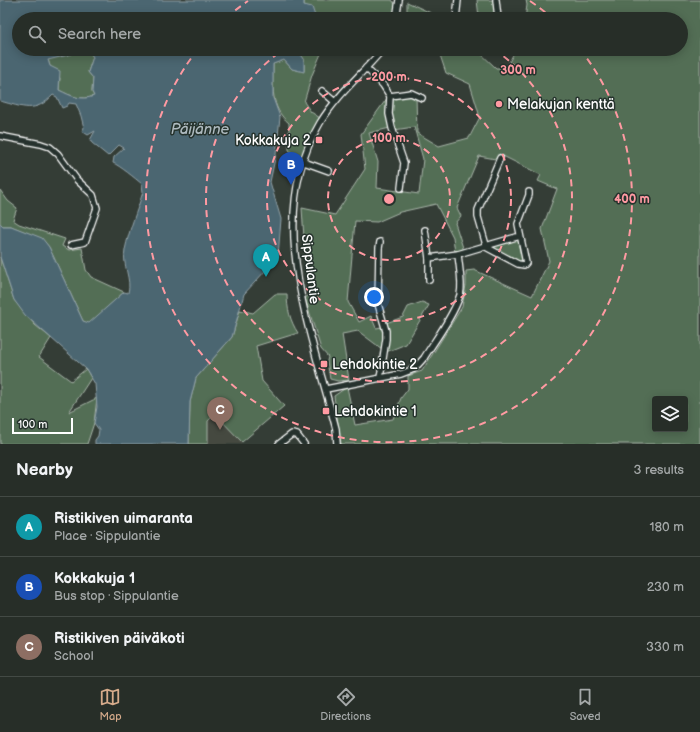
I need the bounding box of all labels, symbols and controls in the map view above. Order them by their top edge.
search box [12,12,688,56]
icon: search [26,23,48,45]
text: Search here [58,25,141,44]
text: 300 m [500,63,536,78]
text: 200 m [371,70,407,85]
place label: Melakujan kenttä [507,96,615,113]
marker: Melakujan kenttä [494,99,504,109]
water label: Päijänne [171,120,230,139]
text: 100 m [372,131,406,146]
place label: Kokkakuja 2 [235,132,312,149]
marker: Kokkakuja 2 [314,135,324,145]
pin: B [278,152,304,185]
centre of rings [382,192,396,206]
text: 400 m [614,192,650,207]
street label: Sippulantie [298,233,323,305]
pin: A [253,244,279,277]
your location [364,287,384,307]
place label: Lehdokintie 2 [332,356,418,373]
marker: Lehdokintie 2 [319,359,329,369]
map controls [652,396,688,432]
button: layers [652,396,688,432]
pin: C [207,397,233,430]
place label: Lehdokintie 1 [334,403,417,420]
marker: Lehdokintie 1 [321,406,331,416]
scale bar [12,416,73,435]
text: 100 m [18,418,47,431]
text: Nearby [16,460,73,480]
text: 3 results [633,462,684,478]
text: Ristikiven uimaranta [54,509,193,528]
text: A [25,519,33,535]
text: 180 m [649,519,684,535]
text: Place · Sippulantie [54,528,161,544]
text: Kokkakuja 1 [54,569,135,588]
text: B [24,579,34,595]
text: 230 m [647,579,684,595]
text: Bus stop · Sippulantie [54,588,179,604]
text: Ristikiven päiväkoti [54,629,185,648]
text: C [24,639,34,655]
text: 330 m [646,639,684,655]
text: School [54,648,94,664]
tab: Map [99,686,122,723]
tab: Directions [320,686,371,723]
tab: Saved [570,686,601,723]

